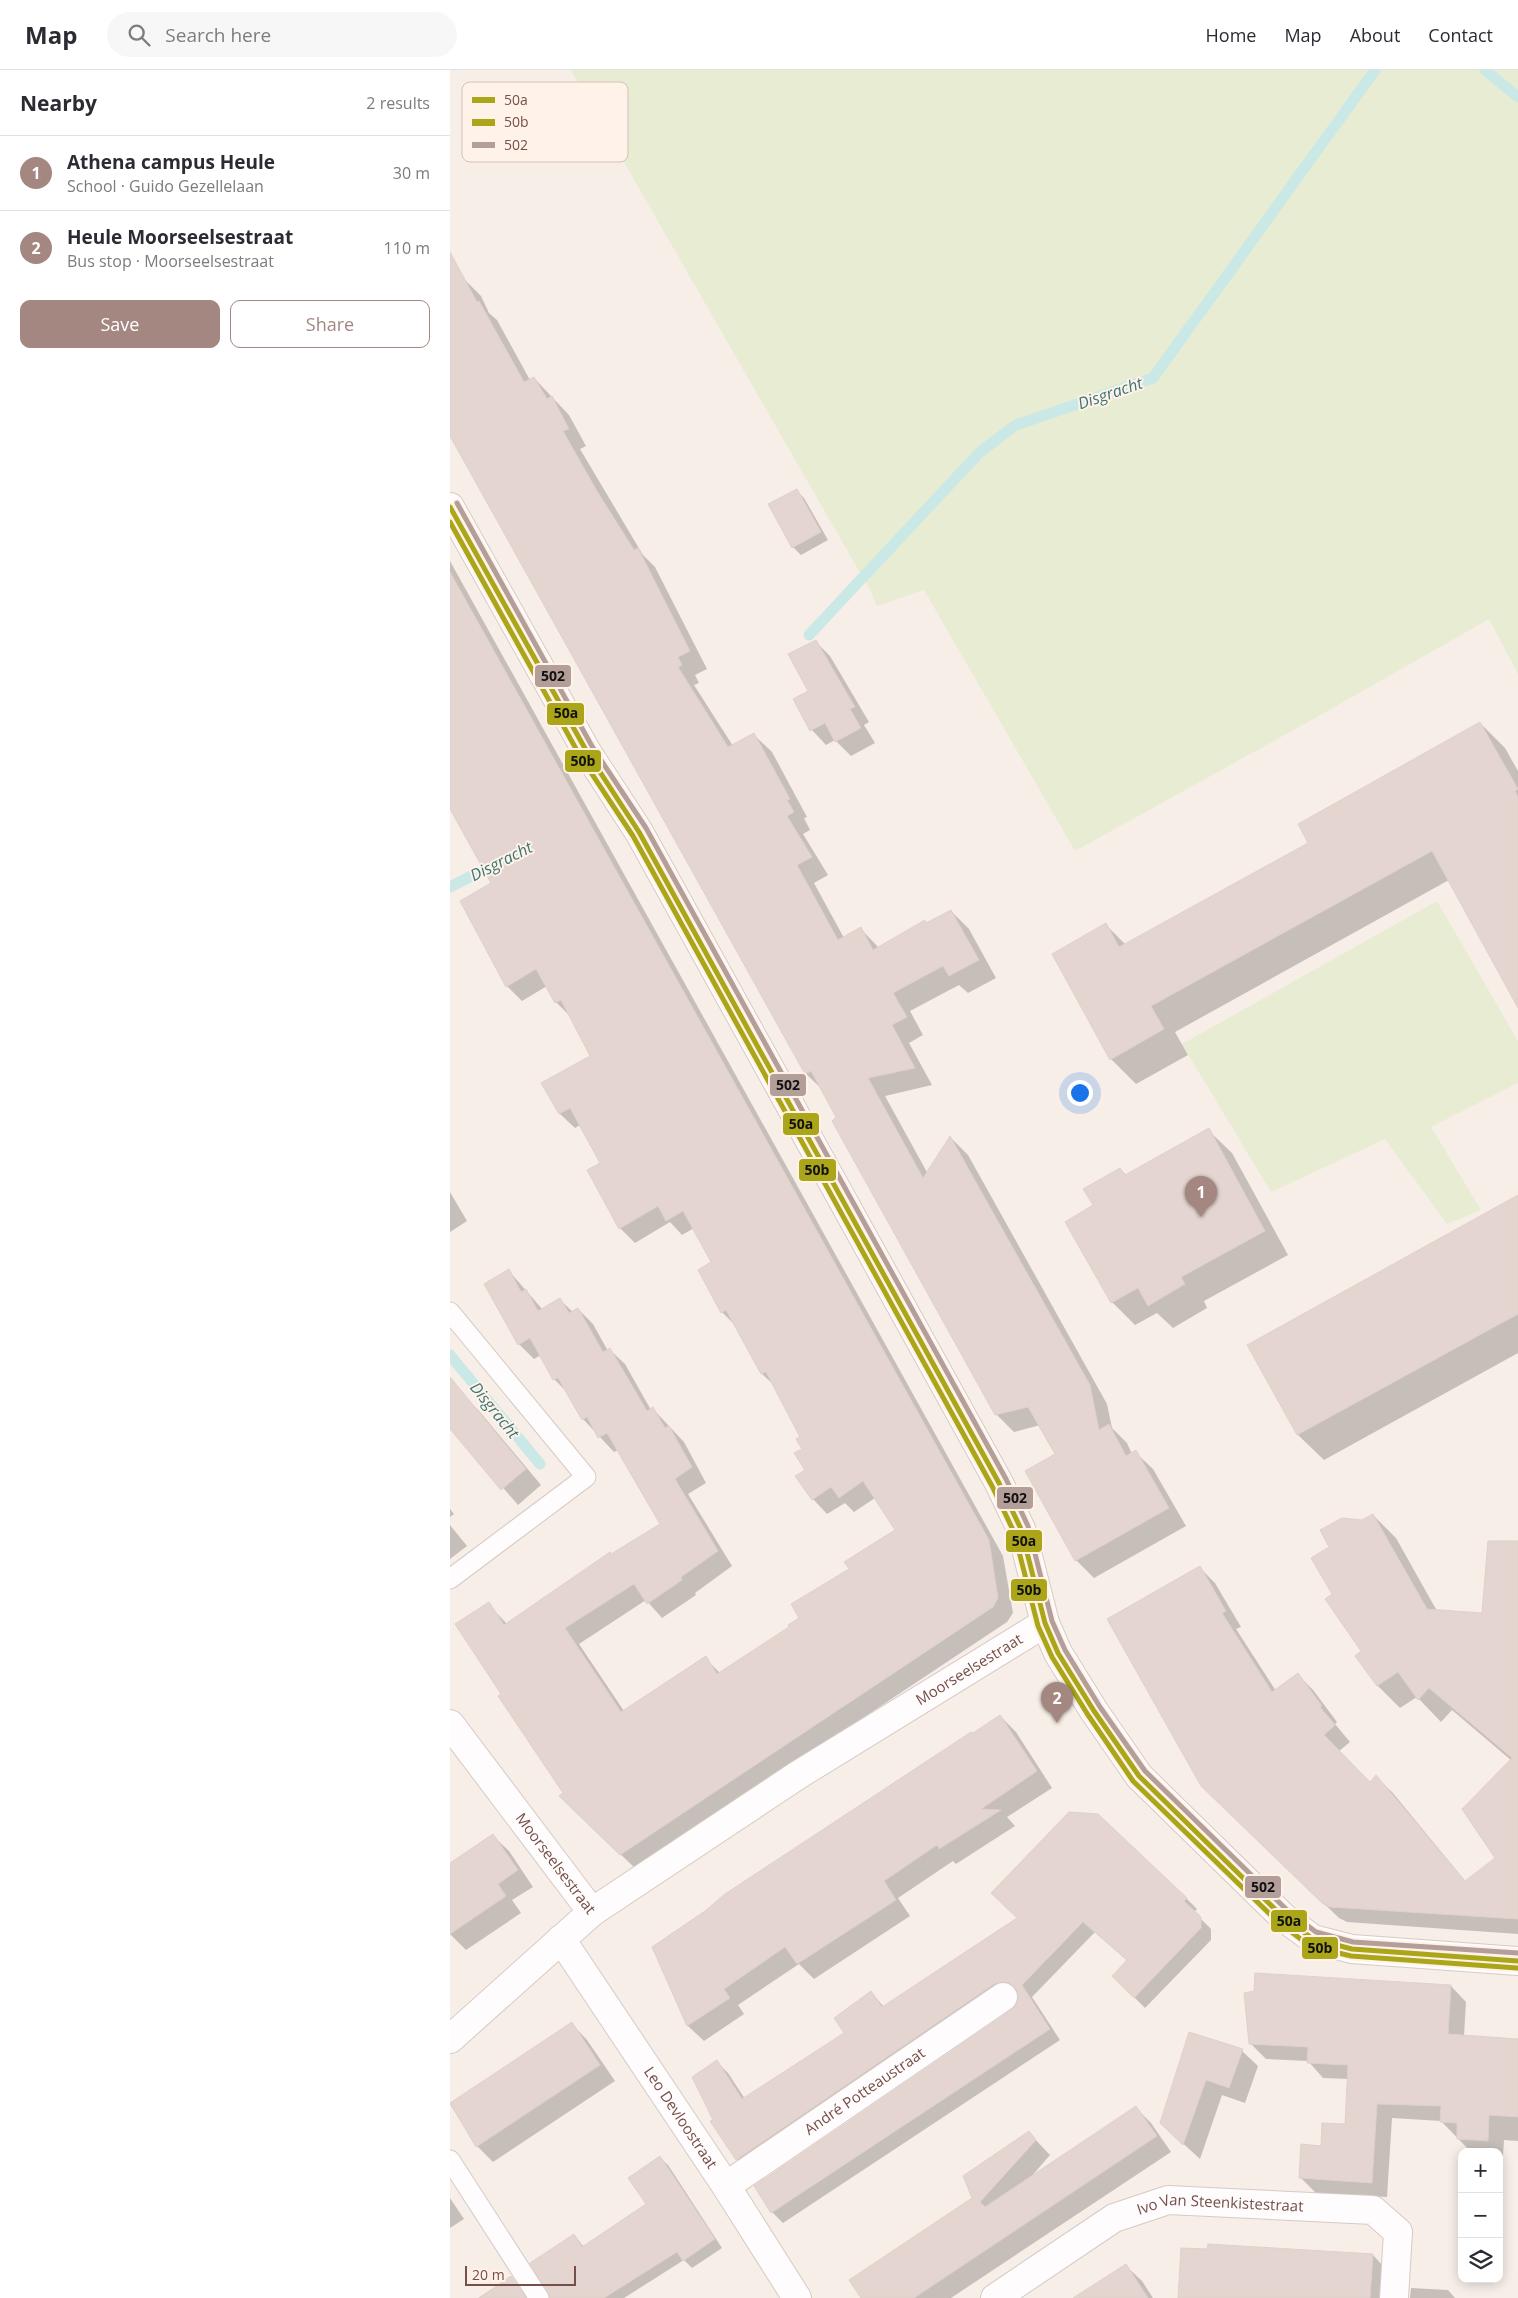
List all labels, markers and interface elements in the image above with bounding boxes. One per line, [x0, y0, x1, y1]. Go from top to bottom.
search box [107, 12, 457, 57]
text: Map [25, 18, 77, 51]
icon: search [125, 21, 153, 49]
text: Search here [165, 22, 271, 48]
text: Home [1206, 23, 1256, 47]
text: Map [1284, 23, 1322, 47]
text: About [1350, 23, 1400, 47]
text: Contact [1428, 23, 1493, 47]
legend [462, 82, 628, 162]
text: Nearby [20, 89, 97, 117]
text: 50a [504, 90, 528, 109]
text: 2 results [366, 92, 430, 114]
text: 50b [504, 112, 529, 131]
text: 502 [504, 135, 528, 154]
text: Athena campus Heule [67, 149, 275, 175]
text: 1 [31, 162, 41, 184]
text: 30 m [393, 162, 430, 184]
text: School · Guido Gezellelaan [67, 175, 264, 197]
text: Heule Moorseelsestraat [67, 224, 293, 250]
text: 2 [31, 237, 41, 259]
text: 110 m [384, 237, 430, 259]
text: Bus stop · Moorseelsestraat [67, 250, 274, 272]
button: Save [20, 300, 220, 348]
button: Share [230, 300, 430, 348]
water label: Disgracht [1075, 371, 1146, 414]
line badge: 502 [534, 664, 572, 688]
text: 502 [541, 666, 565, 685]
line badge: 50a [546, 702, 585, 726]
text: 50a [554, 703, 578, 722]
line badge: 50b [564, 749, 602, 773]
text: 50b [571, 751, 596, 770]
water label: Disgracht [466, 836, 537, 886]
line badge: 502 [769, 1073, 807, 1097]
text: 502 [776, 1075, 800, 1094]
your location [1067, 1080, 1093, 1106]
line badge: 50a [782, 1112, 820, 1136]
text: 50a [789, 1114, 813, 1133]
line badge: 50b [798, 1158, 837, 1182]
text: 50b [805, 1160, 830, 1179]
pin: 1 [1185, 1176, 1217, 1217]
water label: Disgracht [465, 1377, 525, 1444]
line badge: 502 [996, 1486, 1034, 1510]
text: 502 [1003, 1488, 1027, 1507]
line badge: 50a [1005, 1529, 1043, 1553]
text: 50a [1012, 1531, 1036, 1550]
line badge: 50b [1010, 1578, 1048, 1602]
text: 50b [1017, 1580, 1042, 1599]
street label: Moorseelsestraat [912, 1628, 1026, 1709]
pin: 2 [1041, 1682, 1073, 1723]
street label: Moorseelsestraat [512, 1808, 601, 1918]
line badge: 502 [1244, 1875, 1282, 1899]
text: 502 [1251, 1877, 1275, 1896]
line badge: 50a [1270, 1909, 1308, 1933]
text: 50a [1277, 1911, 1301, 1930]
line badge: 50b [1301, 1936, 1339, 1960]
text: 50b [1308, 1938, 1333, 1957]
street label: André Potteaustraat [800, 2042, 928, 2139]
street label: Leo Devloostraat [640, 2062, 723, 2172]
map controls [1458, 2148, 1503, 2283]
button: + [1458, 2148, 1503, 2193]
street label: Ivo Van Steenkistestraat [1134, 2189, 1304, 2219]
button: − [1458, 2193, 1503, 2238]
button: layers [1458, 2238, 1503, 2283]
scale bar [465, 2263, 576, 2286]
text: 20 m [472, 2265, 505, 2284]

